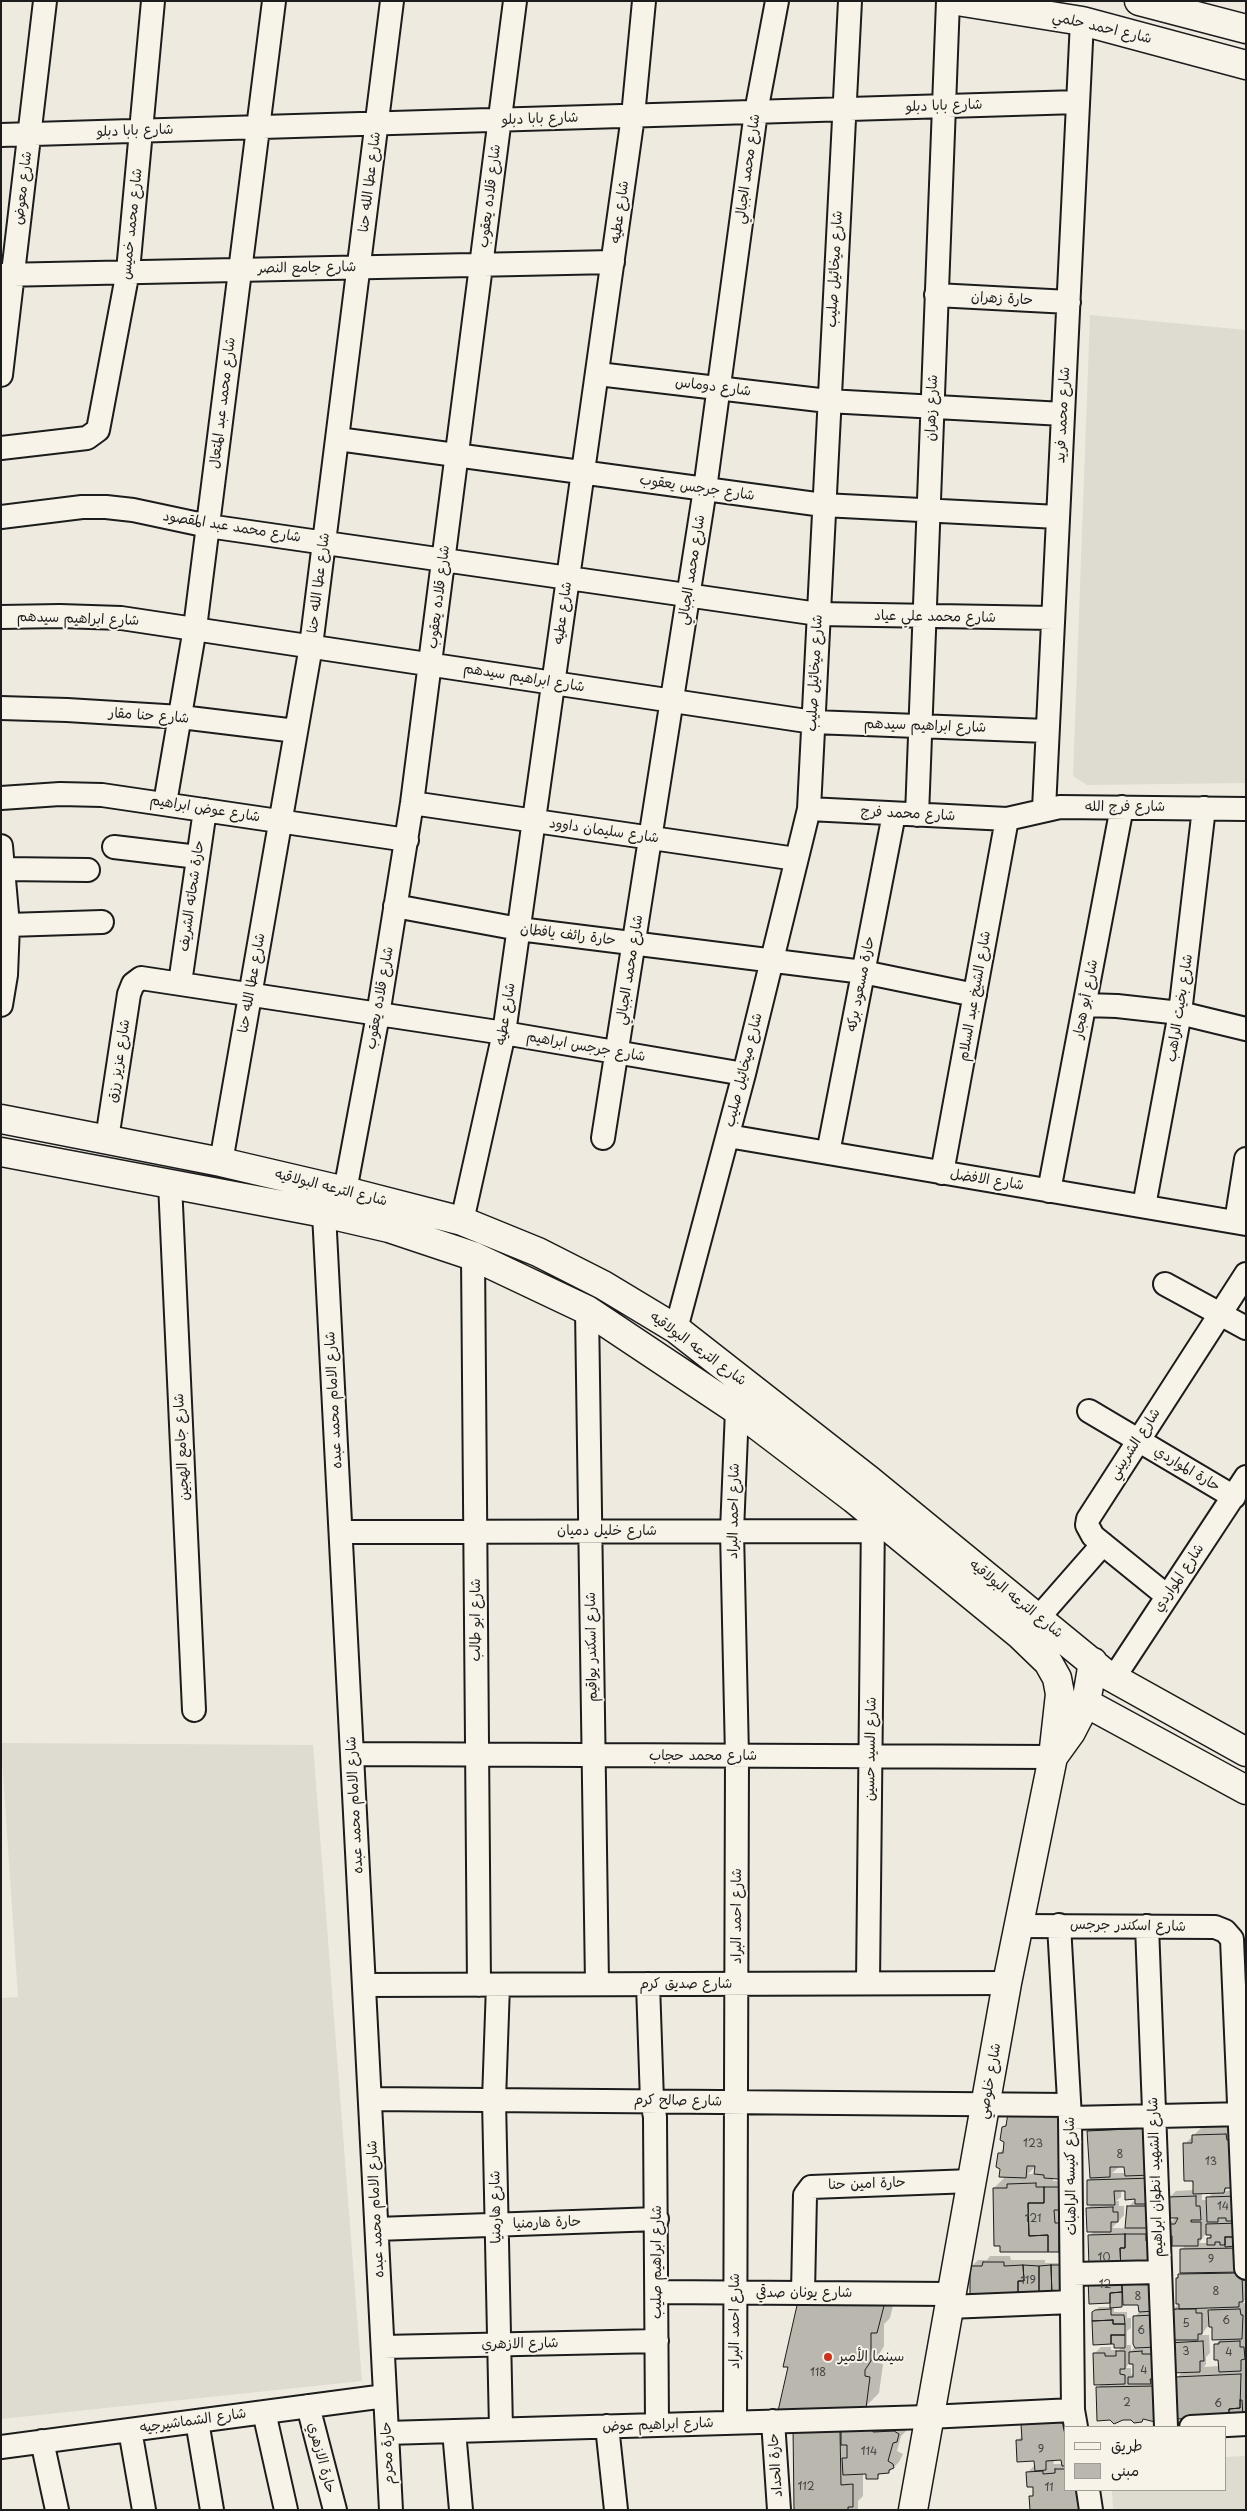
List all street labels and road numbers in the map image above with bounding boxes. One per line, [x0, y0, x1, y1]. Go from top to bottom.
street label: شارع احمد حلمي [1051, 8, 1153, 48]
street label: شارع بابا دبلو [905, 96, 983, 116]
street label: شارع بابا دبلو [501, 109, 579, 129]
street label: شارع محمد الجبالي [732, 113, 764, 225]
street label: شارع بابا دبلو [96, 121, 174, 141]
street label: شارع عطا الله حنا [355, 131, 385, 233]
street label: شارع قلاده يعقوب [475, 143, 505, 249]
street label: شارع معوض [10, 150, 36, 226]
street label: شارع محمد خميس [118, 168, 146, 280]
street label: شارع عطيه [607, 180, 633, 244]
street label: شارع ميخائيل صليب [824, 210, 846, 328]
street label: شارع جامع النصر [258, 259, 356, 277]
street label: حارة زهران [970, 289, 1034, 309]
street label: شارع محمد عبد المتعال [207, 336, 239, 470]
street label: شارع محمد فريد [1052, 366, 1074, 464]
street label: شارع دوماس [674, 374, 752, 400]
street label: شارع زهران [922, 374, 942, 442]
street label: شارع جرجس يعقوب [638, 472, 756, 504]
street label: شارع محمد عبد المقصود [162, 508, 302, 546]
street label: شارع محمد الجبالي [675, 514, 709, 626]
street label: شارع عطا الله حنا [304, 532, 334, 634]
street label: شارع قلاده يعقوب [424, 544, 454, 650]
street label: شارع عطيه [550, 581, 576, 645]
street label: شارع ابراهيم سيدهم [17, 608, 139, 630]
street label: شارع محمد علي عياد [874, 608, 996, 626]
street label: شارع ميخائيل صليب [804, 614, 826, 732]
street label: شارع ابراهيم سيدهم [462, 660, 586, 696]
street label: شارع حنا مقار [108, 705, 190, 727]
street label: شارع ابراهيم سيدهم [864, 715, 986, 737]
street label: شارع عوض ابراهيم [149, 792, 261, 826]
street label: شارع فرج الله [1085, 799, 1165, 815]
street label: شارع محمد فرج [860, 803, 956, 825]
street label: شارع سليمان داوود [548, 815, 660, 847]
street label: حارة شحاته الشريف [176, 839, 208, 953]
street label: شارع محمد الجبالي [613, 914, 647, 1026]
street label: حارة رائف يافطان [519, 921, 617, 949]
street label: شارع الشيخ عبد السلام [955, 930, 995, 1062]
street label: شارع عطا الله حنا [235, 932, 269, 1034]
street label: حارة مسعود بركه [844, 935, 878, 1033]
street label: شارع قلاده يعقوب [363, 945, 397, 1051]
street label: شارع بخيت الراهب [1163, 953, 1197, 1063]
street label: شارع أبو هجار [1070, 958, 1102, 1040]
street label: شارع عطيه [493, 982, 519, 1046]
street label: شارع ميخائيل صليب [722, 1011, 766, 1129]
street label: شارع عزيز رزق [104, 1018, 134, 1104]
street label: شارع جرجس ابراهيم [525, 1028, 647, 1066]
street label: شارع الترعه البولاقيه [273, 1166, 389, 1210]
street label: شارع الافضل [949, 1166, 1025, 1194]
street label: شارع الترعه البولاقيه [646, 1308, 750, 1390]
street label: شارع الامام محمد عبده [322, 1331, 346, 1469]
street label: شارع جامع الهجين [171, 1393, 193, 1501]
street label: شارع الشربيني [1106, 1405, 1164, 1483]
street label: حارة المواردي [1151, 1443, 1223, 1495]
street label: شارع احمد البراد [725, 1463, 743, 1559]
street label: شارع خليل دميان [557, 1523, 657, 1539]
street label: شارع المواردي [1150, 1541, 1208, 1615]
street label: شارع الترعه البولاقيه [966, 1556, 1066, 1642]
street label: شارع ابو طالب [468, 1578, 484, 1662]
street label: شارع اسكندر يواقيم [583, 1592, 601, 1702]
street label: شارع السيد حسين [862, 1697, 880, 1801]
street label: شارع الامام محمد عبده [343, 1736, 367, 1874]
street label: شارع محمد حجاب [649, 1748, 757, 1764]
street label: شارع احمد البراد [729, 1868, 745, 1964]
street label: شارع اسكندر جرجس [1070, 1917, 1186, 1935]
street label: شارع صديق كرم [640, 1976, 732, 1992]
street label: شارع خلوصي [975, 2042, 1005, 2120]
street label: شارع صالح كرم [634, 2092, 722, 2110]
street label: شارع الشهيد انطوان ابراهيم [1145, 2097, 1167, 2257]
street label: شارع كنيسه الراهبات [1062, 2117, 1080, 2235]
street label: شارع الامام محمد عبده [364, 2140, 388, 2278]
street label: شارع هارمنيا [487, 2170, 505, 2244]
street label: حارة امين حنا [828, 2174, 906, 2194]
street label: شارع ابراهيم صليب [649, 2205, 665, 2319]
street label: حارة هارمنيا [513, 2213, 581, 2233]
street label: شارع احمد البراد [727, 2273, 743, 2369]
street label: شارع يونان صدقي [756, 2285, 852, 2301]
street label: شارع الازهري [481, 2335, 559, 2353]
street label: شارع الشماشيرجيه [139, 2405, 247, 2437]
street label: شارع ابراهيم عوض [602, 2415, 714, 2435]
street label: حارة الازهري [303, 2421, 339, 2495]
street label: حارة محرم [378, 2421, 398, 2485]
street label: حارة الحداد [765, 2433, 787, 2497]

